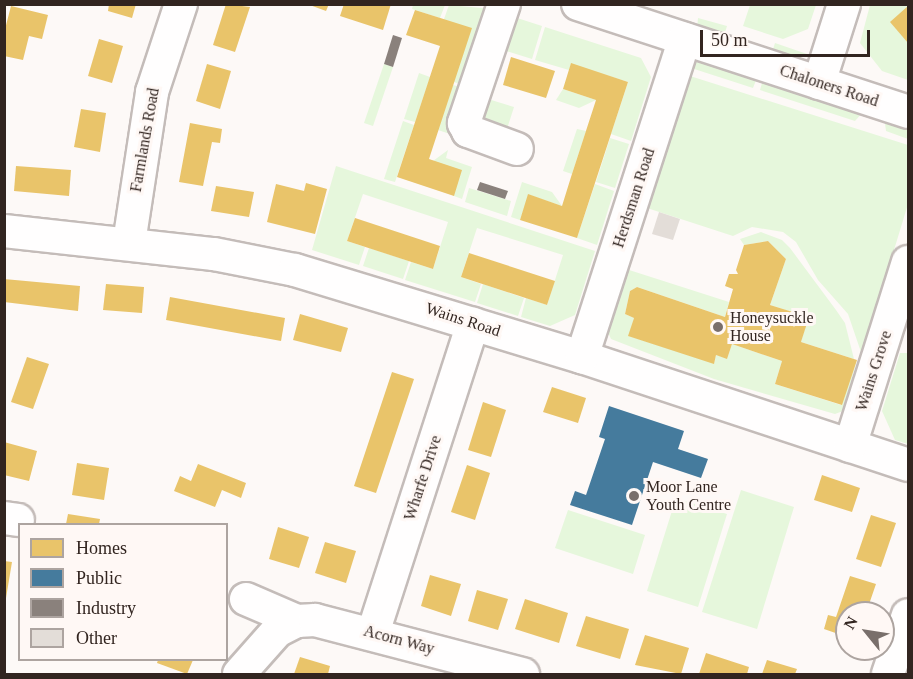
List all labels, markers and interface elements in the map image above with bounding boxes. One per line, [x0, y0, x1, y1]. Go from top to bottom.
scale bar [703, 18, 872, 56]
text: 50 m [711, 30, 748, 50]
street label: Chaloners Road [777, 61, 881, 111]
street label: Farmlands Road [126, 86, 164, 194]
street label: Herdsman Road [609, 146, 659, 250]
street label: Wains Road [423, 299, 503, 341]
place label: Honeysuckle House [730, 308, 814, 346]
marker: Honeysuckle House [711, 320, 725, 334]
street label: Wains Grove [852, 328, 896, 414]
street label: Wharfe Drive [400, 433, 446, 523]
place label: Moor Lane Youth Centre [646, 477, 731, 515]
marker: Moor Lane Youth Centre [627, 489, 641, 503]
legend [18, 523, 228, 661]
text: Homes [76, 538, 127, 558]
text: Public [76, 568, 122, 588]
text: Industry [76, 598, 136, 618]
north arrow [835, 601, 895, 661]
text: N [840, 613, 861, 632]
street label: Acorn Way [361, 621, 437, 659]
text: Other [76, 628, 117, 648]

